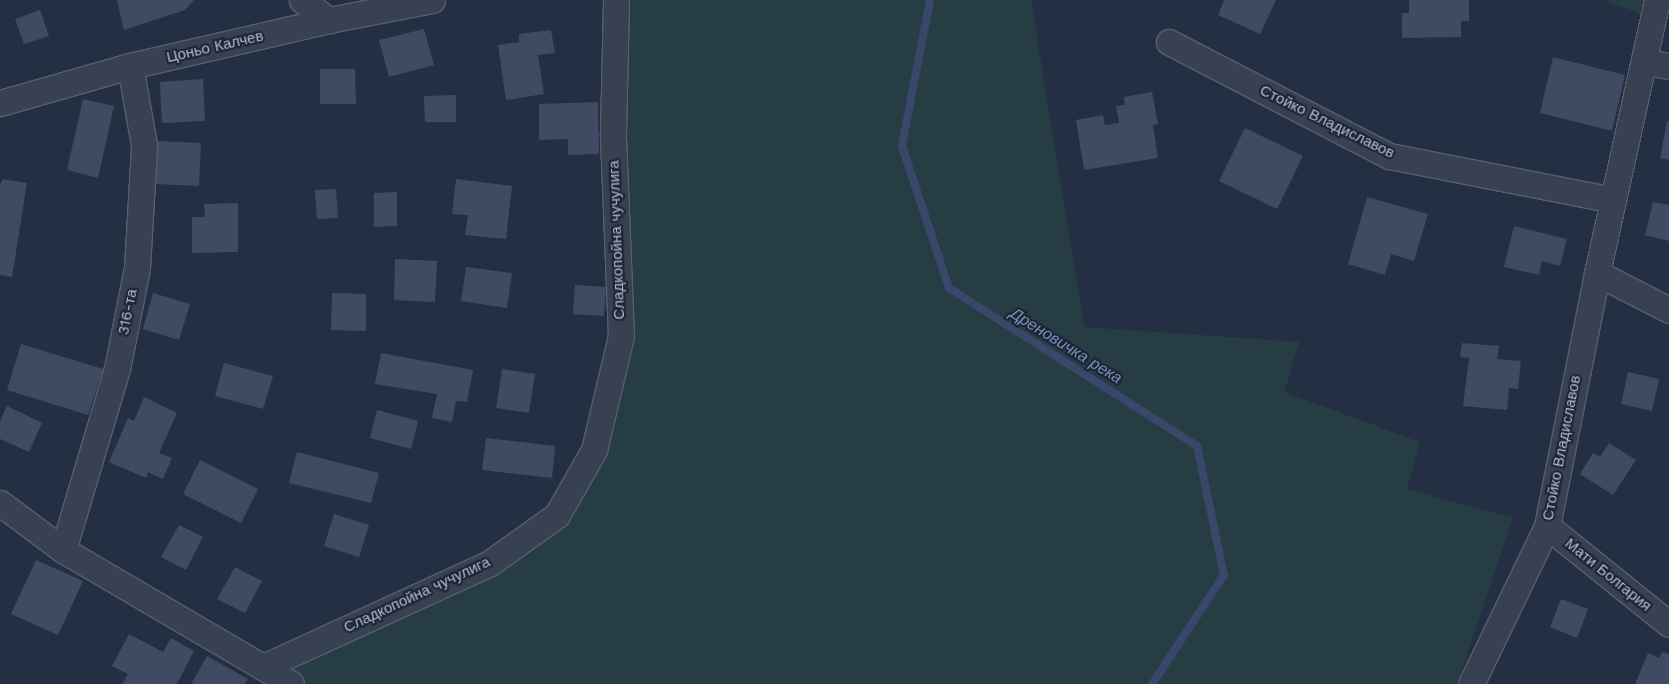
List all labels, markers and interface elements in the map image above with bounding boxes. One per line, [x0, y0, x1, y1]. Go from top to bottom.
street label: Цоньо Калчев [165, 27, 265, 67]
street label: Стойко Владиславов [1257, 82, 1397, 162]
street label: Сладкопойна чучулига [605, 160, 629, 320]
street label: 316-та [115, 288, 141, 336]
water label: Дреновичка река [1006, 304, 1126, 388]
street label: Стойко Владиславов [1539, 374, 1585, 522]
street label: Мати Болгария [1561, 535, 1655, 615]
street label: Сладкопойна чучулига [341, 553, 493, 637]

